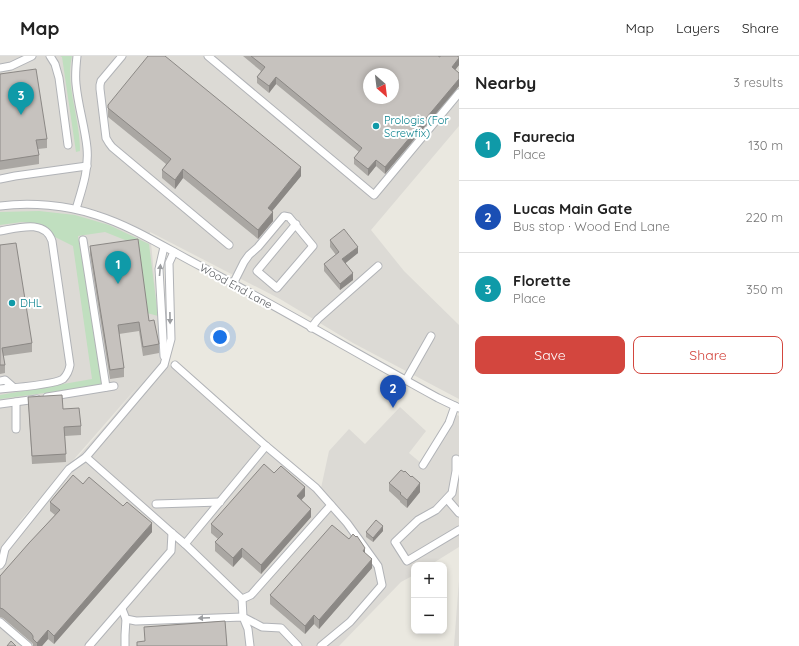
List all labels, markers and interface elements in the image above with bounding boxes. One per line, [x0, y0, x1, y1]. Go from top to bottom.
text: Map [20, 16, 59, 40]
text: Map [625, 19, 654, 37]
text: Layers [676, 19, 720, 37]
text: Share [742, 19, 779, 37]
north arrow [363, 68, 399, 104]
text: Nearby [475, 72, 536, 93]
text: 3 results [733, 74, 783, 90]
pin: 3 [8, 82, 34, 115]
place label: Prologis (For Screwfix) [384, 113, 449, 140]
marker: Prologis (For Screwfix) [371, 121, 381, 131]
text: Faurecia [513, 127, 575, 146]
text: 1 [485, 137, 491, 153]
text: 130 m [748, 137, 783, 153]
text: Place [513, 146, 546, 162]
text: Lucas Main Gate [513, 199, 632, 218]
text: 2 [484, 209, 492, 225]
text: 220 m [745, 209, 783, 225]
text: Bus stop · Wood End Lane [513, 218, 670, 234]
pin: 1 [105, 251, 131, 284]
street label: Wood End Lane [197, 260, 275, 312]
one-way arrow [157, 264, 163, 276]
text: Florette [513, 271, 571, 290]
text: 3 [485, 281, 491, 297]
text: 350 m [746, 281, 783, 297]
text: Place [513, 290, 546, 306]
place label: DHL [20, 296, 42, 310]
marker: DHL [7, 298, 17, 308]
one-way arrow [167, 312, 173, 325]
your location [210, 327, 230, 347]
button: Save [475, 336, 625, 374]
button: Share [633, 336, 783, 374]
pin: 2 [380, 375, 406, 408]
map controls [411, 562, 447, 634]
button: + [411, 562, 447, 598]
button: − [411, 598, 447, 634]
one-way arrow [197, 615, 210, 621]

